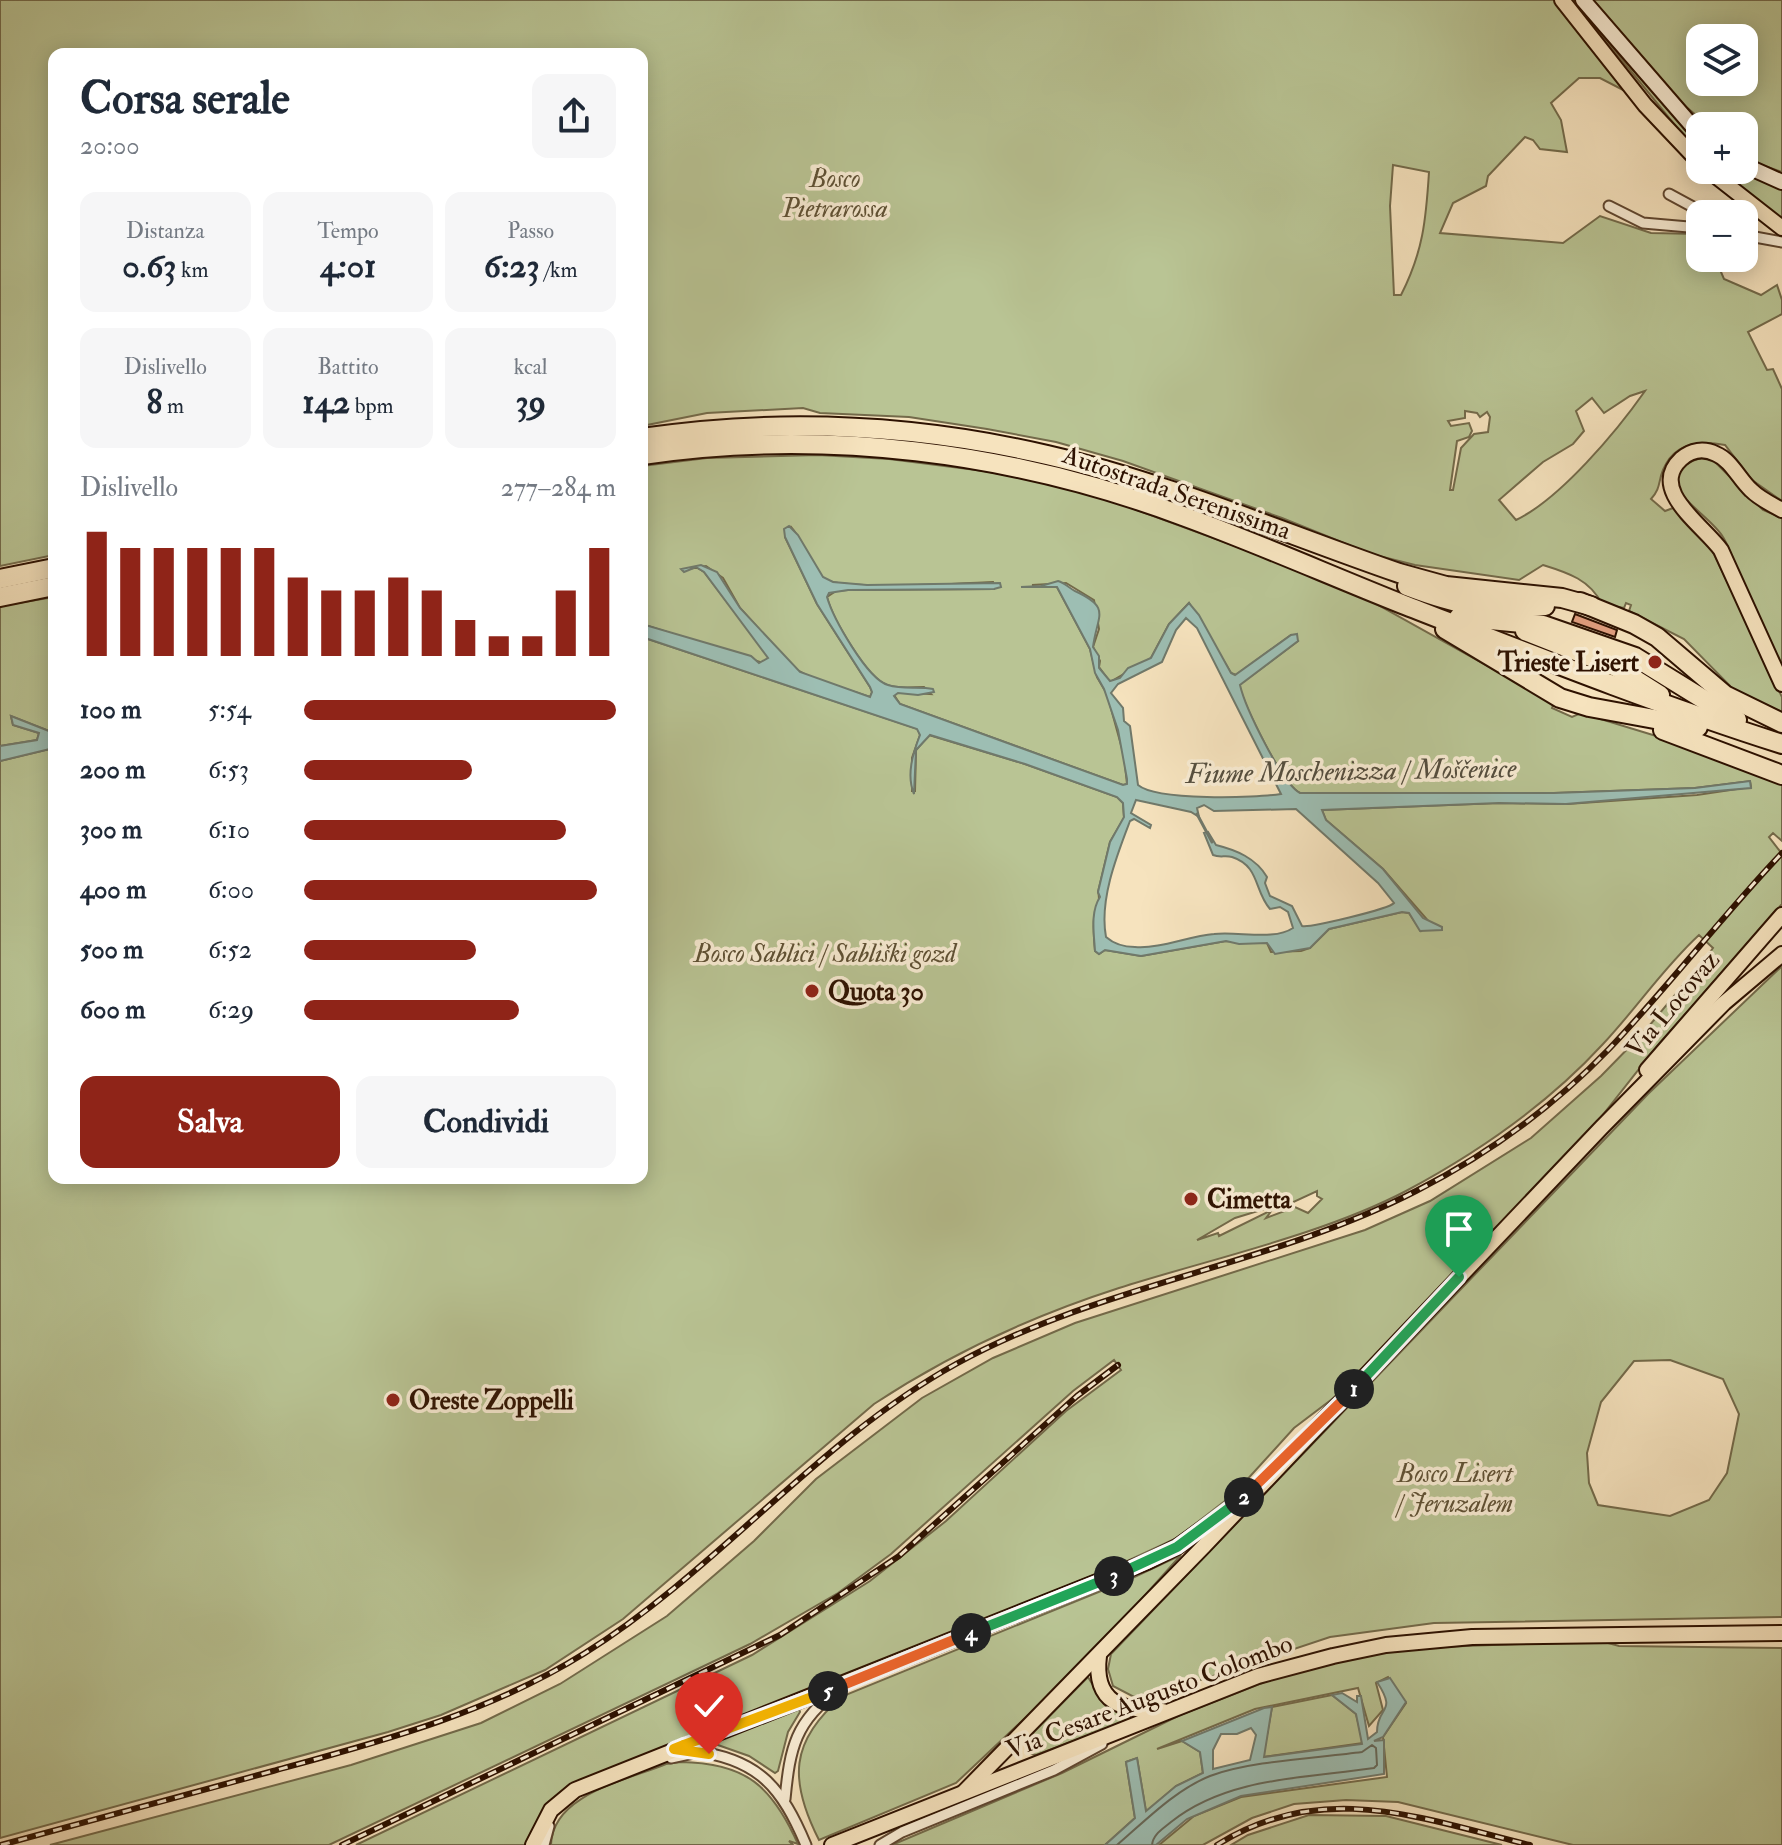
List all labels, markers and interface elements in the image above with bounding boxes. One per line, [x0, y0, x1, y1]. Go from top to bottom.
map controls [1686, 24, 1758, 272]
button: layers [1686, 24, 1758, 96]
text: Corsa serale [80, 72, 290, 127]
button: share [532, 74, 616, 158]
button: + [1686, 112, 1758, 184]
text: 20:00 [80, 130, 140, 162]
park label: Bosco Pietrarossa [781, 163, 888, 225]
button: − [1686, 200, 1758, 272]
text: Distanza [126, 217, 205, 245]
text: Tempo [317, 217, 379, 245]
text: Passo [507, 217, 554, 245]
text: 0.63 [122, 245, 176, 288]
text: 4:01 [320, 245, 376, 288]
text: 6:23 [484, 245, 540, 288]
text: km [176, 256, 209, 284]
text: /km [540, 256, 578, 284]
text: Dislivello [124, 353, 207, 381]
text: Battito [317, 353, 379, 381]
text: kcal [514, 353, 548, 381]
text: 8 [146, 381, 162, 424]
text: 142 [302, 381, 350, 424]
text: 39 [515, 381, 546, 424]
text: m [162, 392, 184, 420]
text: bpm [350, 392, 394, 420]
street label: Autostrada Serenissima [1058, 439, 1295, 547]
text: Dislivello [80, 472, 178, 504]
text: 277–284 m [501, 472, 616, 504]
place label: Trieste Lisert [1497, 647, 1640, 679]
marker: Trieste Lisert [1646, 653, 1664, 671]
text: 100 m [80, 694, 141, 726]
text: 5:54 [208, 694, 251, 726]
water label: Fiume Moschenizza / Moščenice [1183, 751, 1517, 792]
text: 200 m [80, 754, 145, 786]
text: 6:53 [208, 754, 249, 786]
text: 300 m [80, 814, 142, 846]
text: 6:10 [208, 814, 250, 846]
text: 400 m [80, 874, 146, 906]
text: 6:00 [208, 874, 254, 906]
text: 500 m [80, 934, 144, 966]
text: 6:52 [208, 934, 252, 966]
park label: Bosco Sablici / Sabliški gozd [692, 938, 958, 970]
street label: Via Locovaz [1619, 944, 1727, 1065]
place label: Quota 30 [828, 976, 924, 1008]
marker: Quota 30 [803, 982, 821, 1000]
text: 600 m [80, 994, 145, 1026]
text: 6:29 [208, 994, 254, 1026]
button: Salva [80, 1076, 340, 1168]
button: Condividi [356, 1076, 616, 1168]
place label: Cimetta [1207, 1184, 1293, 1216]
marker: Cimetta [1182, 1190, 1200, 1208]
pin [1425, 1195, 1493, 1277]
icon: arrive [1437, 1207, 1481, 1251]
pin: 1 [1334, 1369, 1374, 1409]
text: 1 [1350, 1375, 1358, 1403]
place label: Oreste Zoppelli [409, 1385, 574, 1418]
marker: Oreste Zoppelli [384, 1391, 402, 1409]
park label: Bosco Lisert / Jeruzalem [1394, 1458, 1514, 1520]
pin: 2 [1224, 1477, 1264, 1517]
text: 2 [1238, 1483, 1250, 1511]
pin: 3 [1094, 1556, 1134, 1596]
text: 3 [1110, 1562, 1118, 1590]
pin: 4 [951, 1613, 991, 1653]
text: 4 [965, 1619, 977, 1647]
street label: Via Cesare Augusto Colombo [1002, 1627, 1297, 1766]
pin: 5 [808, 1671, 848, 1711]
pin [675, 1672, 743, 1754]
text: 5 [823, 1677, 833, 1705]
icon: check [687, 1684, 731, 1728]

